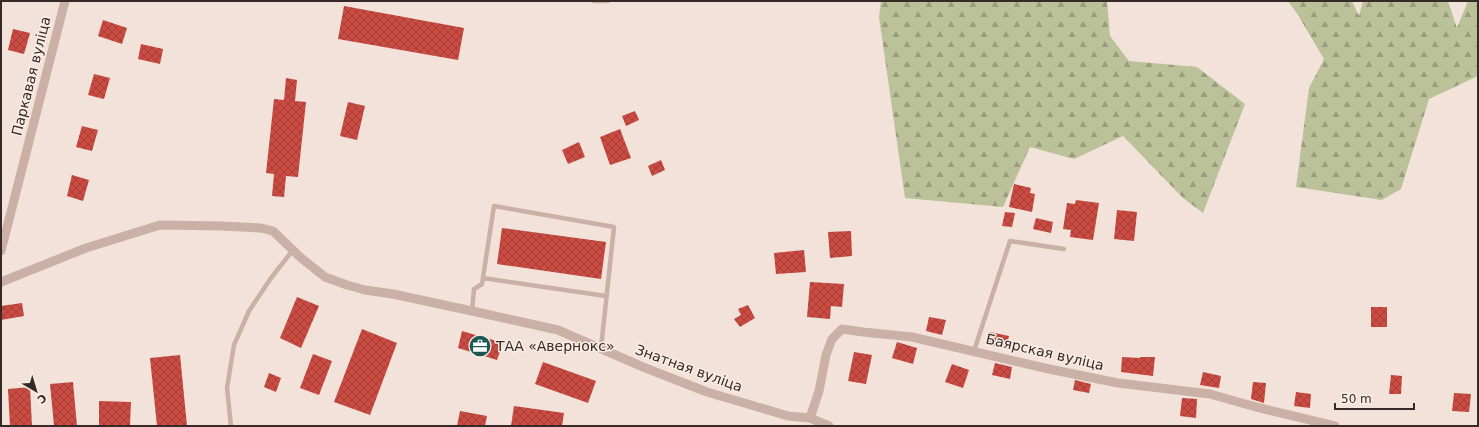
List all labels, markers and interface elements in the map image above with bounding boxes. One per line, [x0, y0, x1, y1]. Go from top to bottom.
street label: Паркавая вуліца [8, 15, 54, 137]
street label: Баярская вуліца [984, 331, 1106, 373]
office icon: ТАА «Авернокс» [467, 333, 493, 359]
place label: ТАА «Авернокс» [495, 338, 615, 354]
street label: Знатная вуліца [633, 341, 745, 395]
north arrow [16, 371, 56, 411]
scale bar [1335, 385, 1414, 411]
text: С [35, 391, 49, 406]
text: 50 m [1341, 392, 1372, 406]

